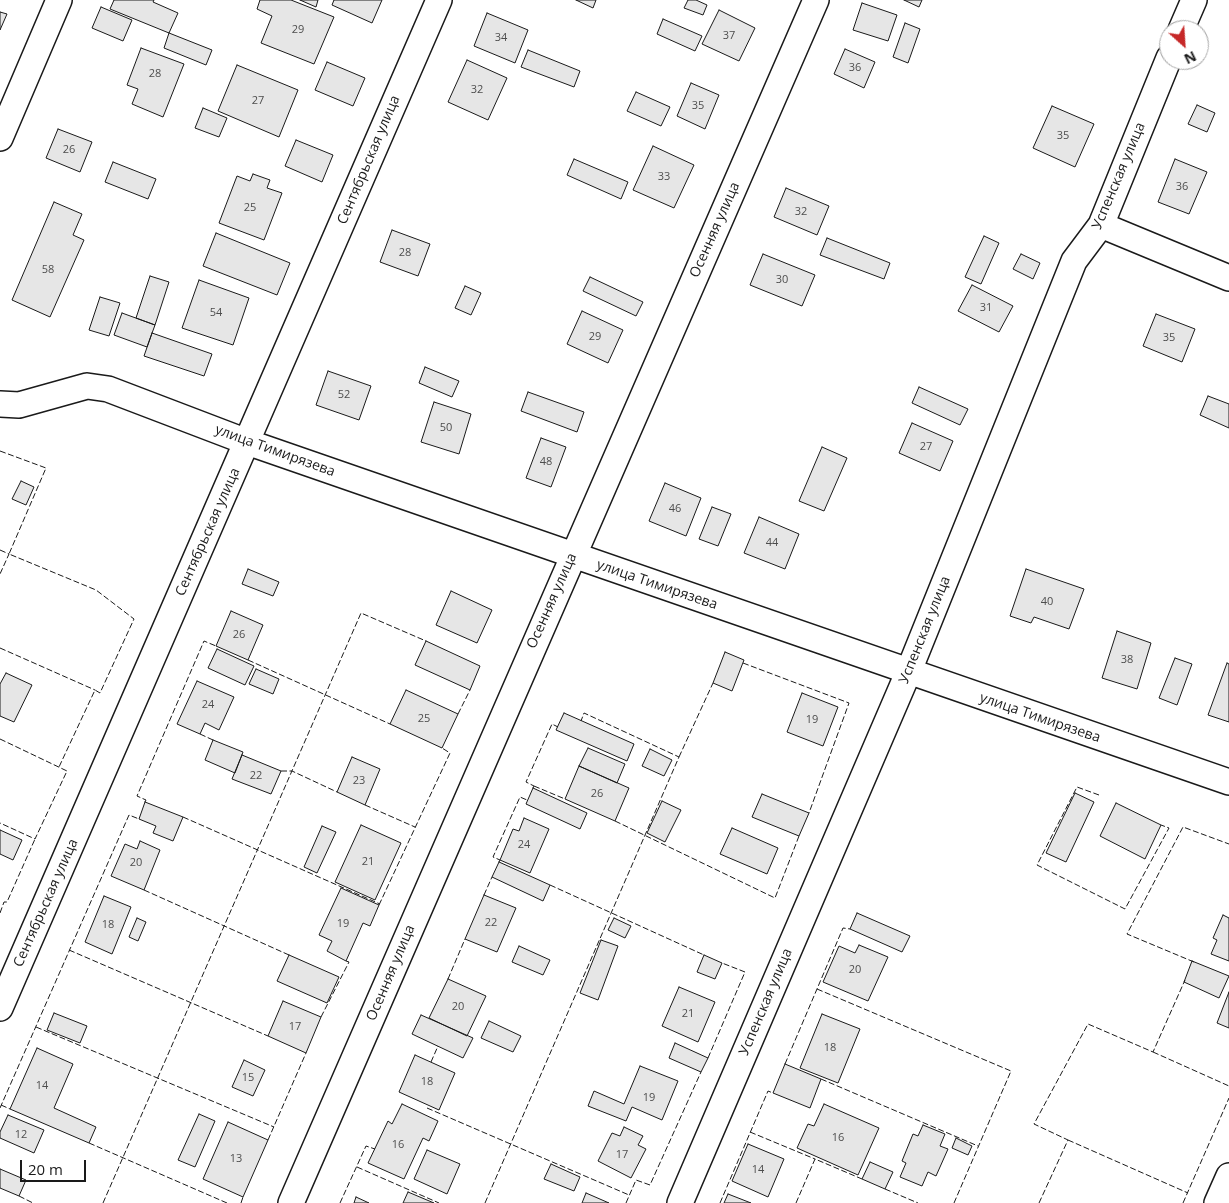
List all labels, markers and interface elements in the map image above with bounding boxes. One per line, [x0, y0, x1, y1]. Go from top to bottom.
north arrow [1159, 20, 1209, 70]
house number: 29 [292, 23, 304, 37]
house number: 37 [723, 29, 735, 43]
house number: 34 [495, 31, 507, 45]
text: N [1181, 47, 1200, 69]
house number: 36 [849, 61, 861, 75]
house number: 28 [149, 67, 161, 81]
house number: 32 [471, 83, 483, 97]
street label: Сентябрьская улица [334, 93, 404, 227]
house number: 27 [252, 94, 264, 108]
house number: 35 [692, 99, 704, 113]
street label: Успенская улица [1089, 120, 1149, 232]
house number: 35 [1057, 129, 1069, 143]
house number: 26 [63, 143, 75, 157]
house number: 33 [658, 170, 670, 184]
street label: Осенняя улица [686, 180, 744, 280]
house number: 36 [1176, 180, 1188, 194]
house number: 25 [244, 201, 256, 215]
house number: 32 [795, 205, 807, 219]
house number: 28 [399, 246, 411, 260]
house number: 58 [42, 263, 54, 277]
house number: 30 [776, 273, 788, 287]
house number: 31 [980, 301, 992, 315]
house number: 54 [210, 306, 222, 320]
house number: 29 [589, 330, 601, 344]
house number: 35 [1163, 331, 1175, 345]
house number: 52 [338, 388, 350, 402]
street label: улица Тимирязева [213, 421, 337, 481]
house number: 50 [440, 421, 452, 435]
house number: 27 [920, 440, 932, 454]
house number: 48 [540, 455, 552, 469]
street label: Сентябрьская улица [172, 465, 244, 599]
house number: 46 [669, 502, 681, 516]
house number: 44 [766, 536, 778, 550]
street label: Осенняя улица [523, 551, 581, 651]
street label: улица Тимирязева [594, 556, 720, 614]
street label: Успенская улица [896, 574, 954, 686]
house number: 40 [1041, 595, 1053, 609]
house number: 26 [233, 628, 245, 642]
house number: 38 [1121, 653, 1133, 667]
street label: улица Тимирязева [977, 689, 1103, 747]
house number: 24 [202, 698, 214, 712]
house number: 25 [418, 712, 430, 726]
house number: 19 [806, 713, 818, 727]
house number: 22 [250, 769, 262, 783]
house number: 23 [353, 774, 365, 788]
house number: 26 [591, 787, 603, 801]
street label: Сентябрьская улица [10, 836, 82, 970]
house number: 24 [518, 838, 530, 852]
house number: 21 [362, 855, 374, 869]
house number: 20 [130, 856, 142, 870]
house number: 22 [485, 916, 497, 930]
house number: 19 [337, 917, 349, 931]
house number: 18 [102, 918, 114, 932]
street label: Осенняя улица [363, 922, 419, 1024]
street label: Успенская улица [736, 946, 796, 1058]
house number: 20 [849, 963, 861, 977]
house number: 20 [452, 1000, 464, 1014]
house number: 21 [682, 1007, 694, 1021]
house number: 17 [289, 1020, 301, 1034]
house number: 18 [824, 1041, 836, 1055]
house number: 15 [242, 1071, 254, 1085]
house number: 18 [421, 1075, 433, 1089]
house number: 14 [36, 1079, 48, 1093]
house number: 19 [643, 1091, 655, 1105]
house number: 12 [15, 1128, 27, 1142]
house number: 16 [832, 1131, 844, 1145]
house number: 16 [392, 1138, 404, 1152]
house number: 17 [616, 1148, 628, 1162]
scale bar [22, 1150, 89, 1182]
house number: 13 [230, 1152, 242, 1166]
text: 20 m [28, 1159, 63, 1179]
house number: 14 [752, 1163, 764, 1177]

